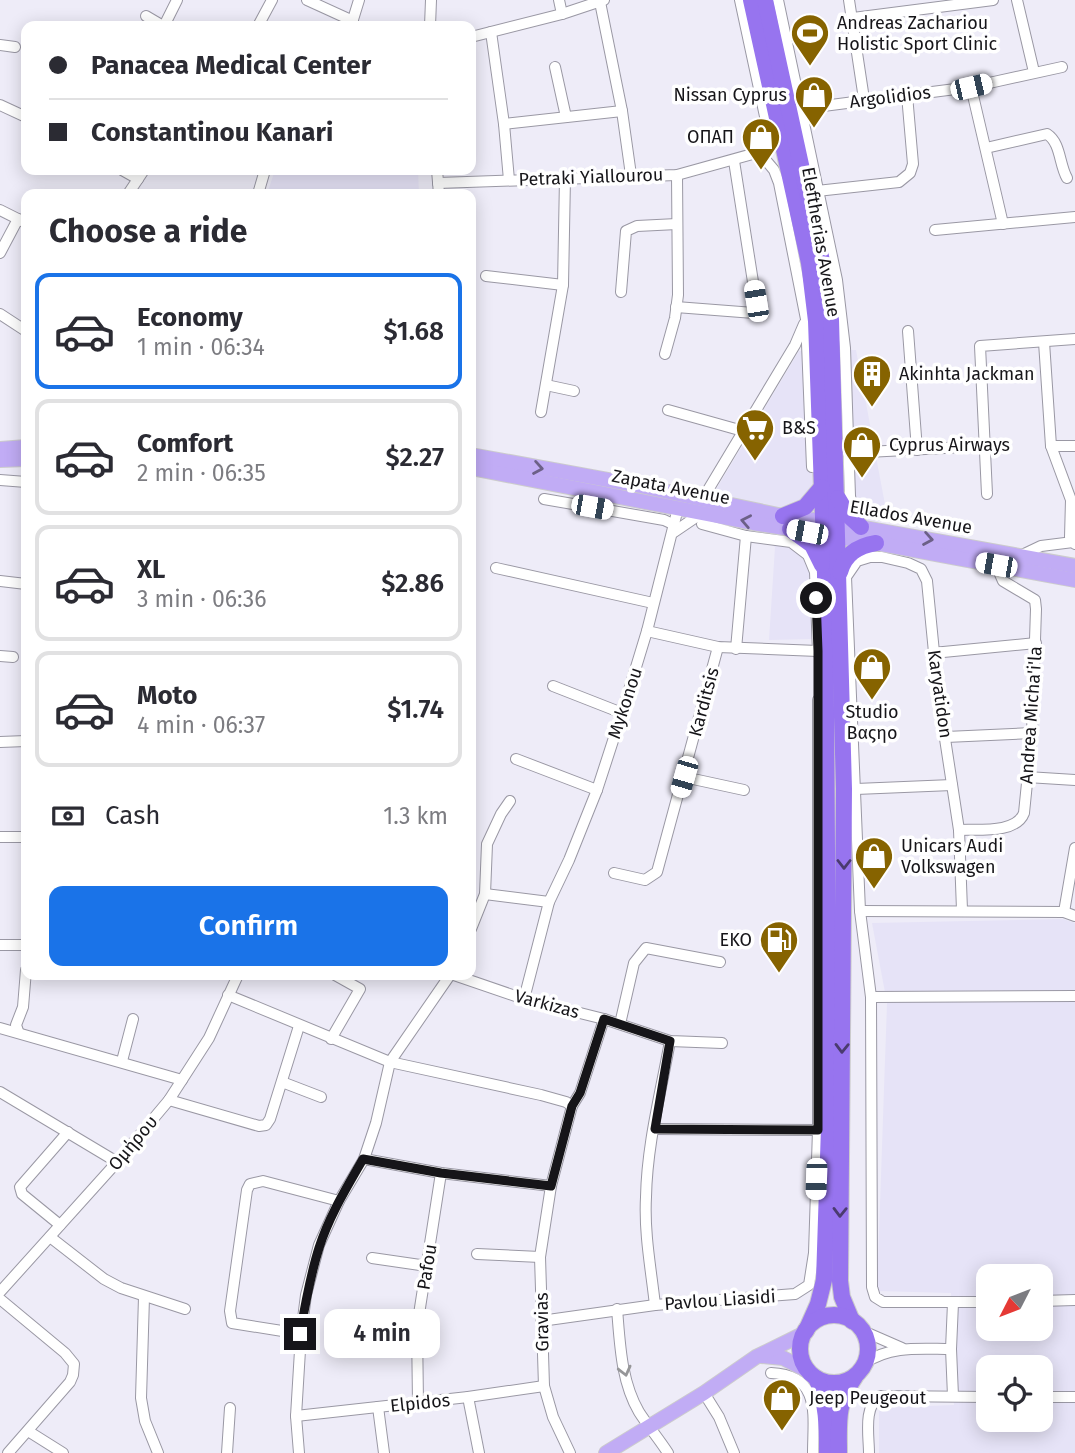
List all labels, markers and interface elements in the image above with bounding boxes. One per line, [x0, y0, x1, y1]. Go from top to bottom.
sports icon: Andreas Zachariou Holistic Sport Clinic [789, 12, 831, 67]
place label: Andreas Zachariou Holistic Sport Clinic [837, 12, 998, 55]
text: Panacea Medical Center [91, 50, 371, 81]
car [949, 72, 994, 102]
shop icon: Nissan Cyprus [793, 74, 835, 129]
street label: Argolidios [848, 81, 932, 113]
place label: Nissan Cyprus [674, 84, 787, 106]
shop icon: ΟΠΑΠ [740, 116, 782, 171]
text: Constantinou Kanari [91, 117, 333, 148]
place label: ΟΠΑΠ [687, 126, 734, 148]
street label: Petraki Yiallourou [518, 163, 664, 191]
street label: Eleftherias Avenue [797, 165, 845, 319]
text: Choose a ride [49, 212, 247, 250]
car [743, 279, 770, 323]
icon: car [53, 300, 116, 363]
text: Economy [137, 302, 243, 333]
text: $1.68 [383, 316, 444, 347]
text: 1 min · 06:34 [137, 333, 265, 361]
building icon: Αkinhta Jackman [851, 353, 893, 408]
place label: Αkinhta Jackman [899, 363, 1035, 385]
supermarket icon: B&S [734, 407, 776, 462]
place label: B&S [782, 417, 816, 439]
shop icon: Cyprus Airways [841, 424, 883, 479]
icon: car [53, 426, 116, 489]
text: Comfort [137, 428, 233, 459]
place label: Cyprus Airways [889, 434, 1010, 456]
text: $2.27 [385, 442, 444, 473]
text: 2 min · 06:35 [137, 459, 266, 487]
one-way arrow [532, 459, 544, 474]
street label: Zapata Avenue [610, 465, 732, 509]
car [570, 493, 615, 521]
street label: Ellados Avenue [848, 495, 974, 539]
one-way arrow [740, 515, 752, 530]
car [785, 518, 830, 546]
one-way arrow [922, 531, 934, 546]
car [974, 551, 1019, 579]
icon: car [53, 552, 116, 615]
text: XL [137, 554, 165, 585]
text: $2.86 [381, 568, 444, 599]
route start [800, 582, 832, 614]
text: 3 min · 06:36 [137, 585, 267, 613]
street label: Andrea Micha'i'la [1015, 645, 1047, 785]
shop icon: Studio Βαςηο [851, 646, 893, 701]
street label: Karyatidon [923, 648, 957, 740]
street label: Mykonou [603, 664, 647, 742]
street label: Karditsis [684, 665, 724, 739]
icon: car [53, 678, 116, 741]
text: Moto [137, 680, 197, 711]
text: $1.74 [387, 694, 444, 725]
place label: Studio Βαςηο [845, 701, 899, 744]
text: 4 min · 06:37 [137, 711, 265, 739]
car [669, 754, 700, 800]
icon: cash [49, 797, 87, 835]
text: Cash [105, 800, 161, 831]
text: 1.3 km [383, 802, 448, 830]
shop icon: Unicars Audi Volkswagen [853, 835, 895, 890]
place label: Unicars Audi Volkswagen [901, 835, 1003, 878]
one-way arrow [836, 859, 852, 869]
button: Confirm [49, 886, 448, 966]
fuel station icon: EKO [758, 919, 800, 974]
place label: EKO [720, 929, 752, 951]
street label: Varkizas [512, 985, 582, 1023]
one-way arrow [835, 1043, 850, 1054]
street label: Ομήρου [104, 1111, 162, 1175]
car [805, 1158, 828, 1200]
one-way arrow [833, 1207, 848, 1218]
street label: Pafou [413, 1243, 441, 1291]
north arrow [976, 1264, 1054, 1340]
map controls [976, 1264, 1053, 1432]
street label: Pavlou Liasidi [663, 1285, 777, 1315]
street label: Gravias [530, 1292, 554, 1352]
callout: 4 min [324, 1310, 440, 1358]
route end [284, 1318, 316, 1350]
text: 4 min [353, 1319, 411, 1347]
button: locate [976, 1355, 1053, 1432]
one-way arrow [616, 1365, 631, 1377]
shop icon: Jeep Peugeout [761, 1377, 803, 1432]
place label: Jeep Peugeout [809, 1387, 927, 1409]
street label: Elpidos [389, 1389, 451, 1417]

